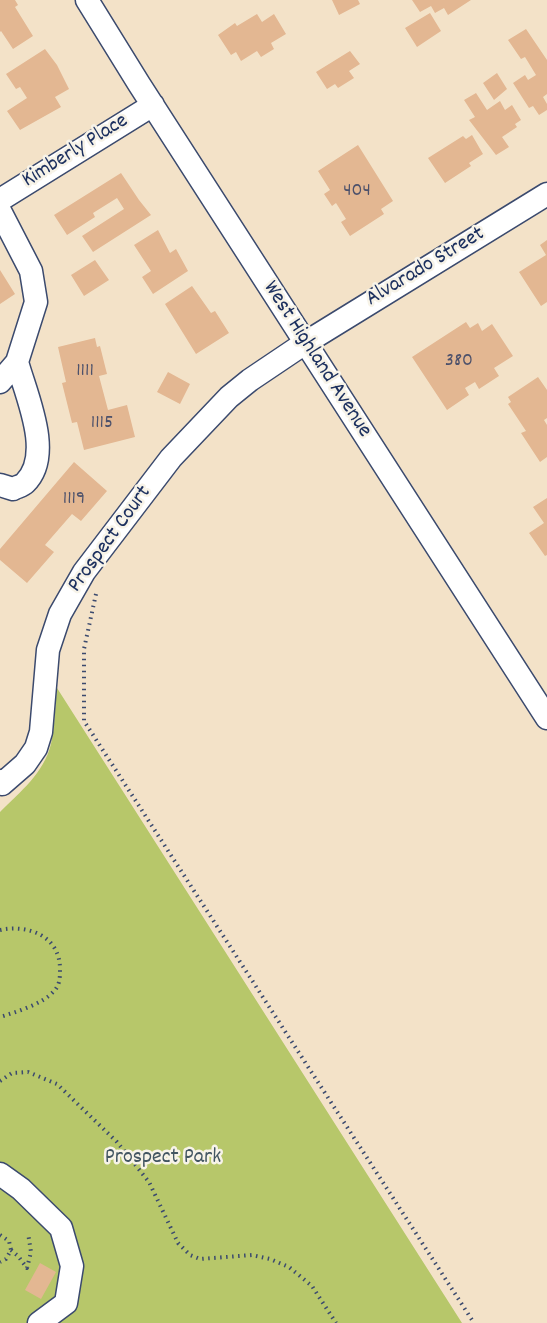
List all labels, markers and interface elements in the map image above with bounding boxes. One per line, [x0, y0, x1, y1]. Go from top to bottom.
street label: Kimberly Place [18, 109, 134, 195]
house number: 404 [343, 180, 371, 204]
street label: Alvarado Street [362, 222, 490, 314]
street label: West Highland Avenue [256, 277, 376, 443]
house number: 380 [445, 350, 473, 374]
house number: 1111 [76, 360, 94, 384]
house number: 1115 [91, 412, 113, 436]
street label: Prospect Court [63, 481, 159, 599]
house number: 1119 [63, 488, 85, 512]
park label: Prospect Park [105, 1146, 221, 1172]

